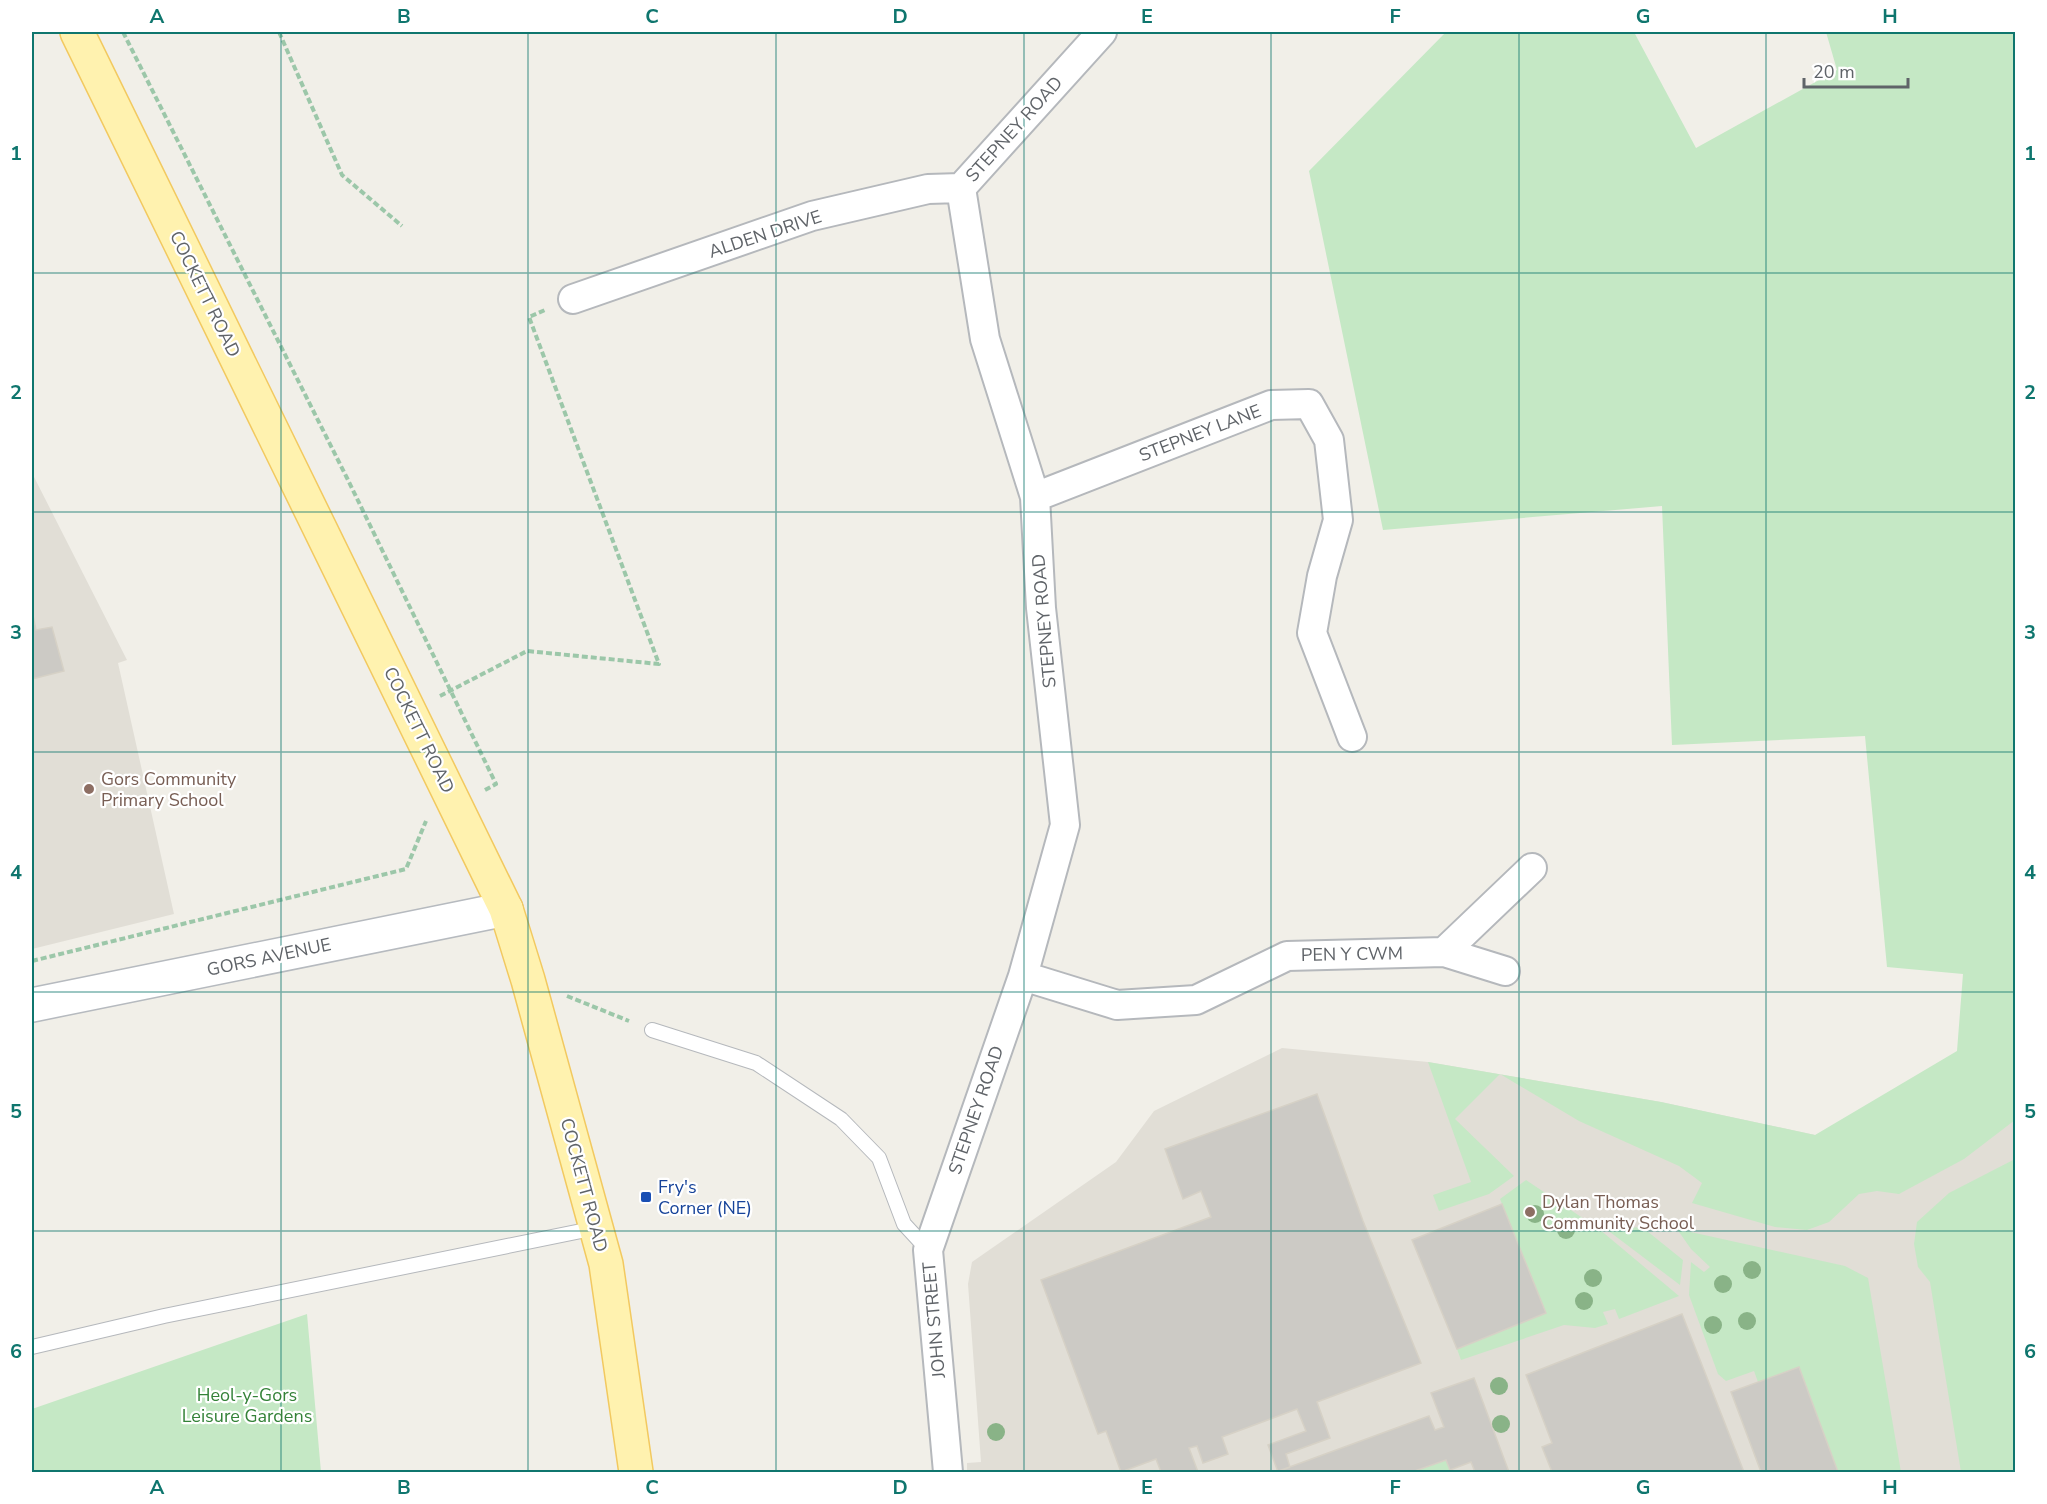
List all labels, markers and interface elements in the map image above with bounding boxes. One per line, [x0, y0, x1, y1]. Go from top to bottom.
text: A [150, 3, 165, 30]
text: B [397, 3, 411, 30]
text: C [645, 3, 659, 30]
text: D [892, 3, 908, 30]
text: E [1141, 3, 1153, 30]
text: F [1389, 3, 1401, 30]
text: G [1636, 3, 1650, 30]
text: H [1882, 3, 1898, 30]
scale bar [1804, 51, 1908, 89]
text: 20 m [1813, 60, 1855, 84]
street label: STEPNEY ROAD [960, 71, 1068, 187]
text: 1 [10, 140, 22, 167]
text: 1 [2024, 140, 2036, 167]
street label: ALDEN DRIVE [705, 204, 825, 264]
street label: COCKETT ROAD [164, 227, 246, 361]
text: 2 [10, 379, 22, 406]
text: 2 [2024, 379, 2036, 406]
street label: STEPNEY LANE [1136, 399, 1264, 467]
street label: STEPNEY ROAD [1026, 553, 1062, 689]
text: 3 [10, 619, 22, 646]
text: 3 [2024, 619, 2036, 646]
street label: COCKETT ROAD [378, 663, 460, 797]
place label: Gors Community Primary School [101, 767, 237, 812]
marker: Gors Community Primary School [82, 782, 96, 796]
text: 4 [10, 859, 22, 886]
text: 4 [2024, 859, 2036, 886]
street label: GORS AVENUE [205, 932, 333, 982]
street label: PEN Y CWM [1301, 941, 1403, 967]
street label: STEPNEY ROAD [943, 1042, 1009, 1178]
text: 5 [10, 1098, 22, 1125]
text: 5 [2024, 1098, 2036, 1125]
street label: COCKETT ROAD [555, 1115, 613, 1255]
place label: Fry's Corner (NE) [658, 1175, 752, 1220]
marker: Fry's Corner (NE) [639, 1190, 653, 1204]
place label: Dylan Thomas Community School [1542, 1190, 1695, 1235]
marker: Dylan Thomas Community School [1523, 1205, 1537, 1219]
street label: JOHN STREET [917, 1261, 951, 1380]
text: 6 [10, 1338, 22, 1365]
text: 6 [2024, 1338, 2036, 1365]
park label: Heol-y-Gors Leisure Gardens [182, 1383, 312, 1428]
text: A [150, 1474, 165, 1501]
text: B [397, 1474, 411, 1501]
text: C [645, 1474, 659, 1501]
text: D [892, 1474, 908, 1501]
text: E [1141, 1474, 1153, 1501]
text: F [1389, 1474, 1401, 1501]
text: G [1636, 1474, 1650, 1501]
text: H [1882, 1474, 1898, 1501]

